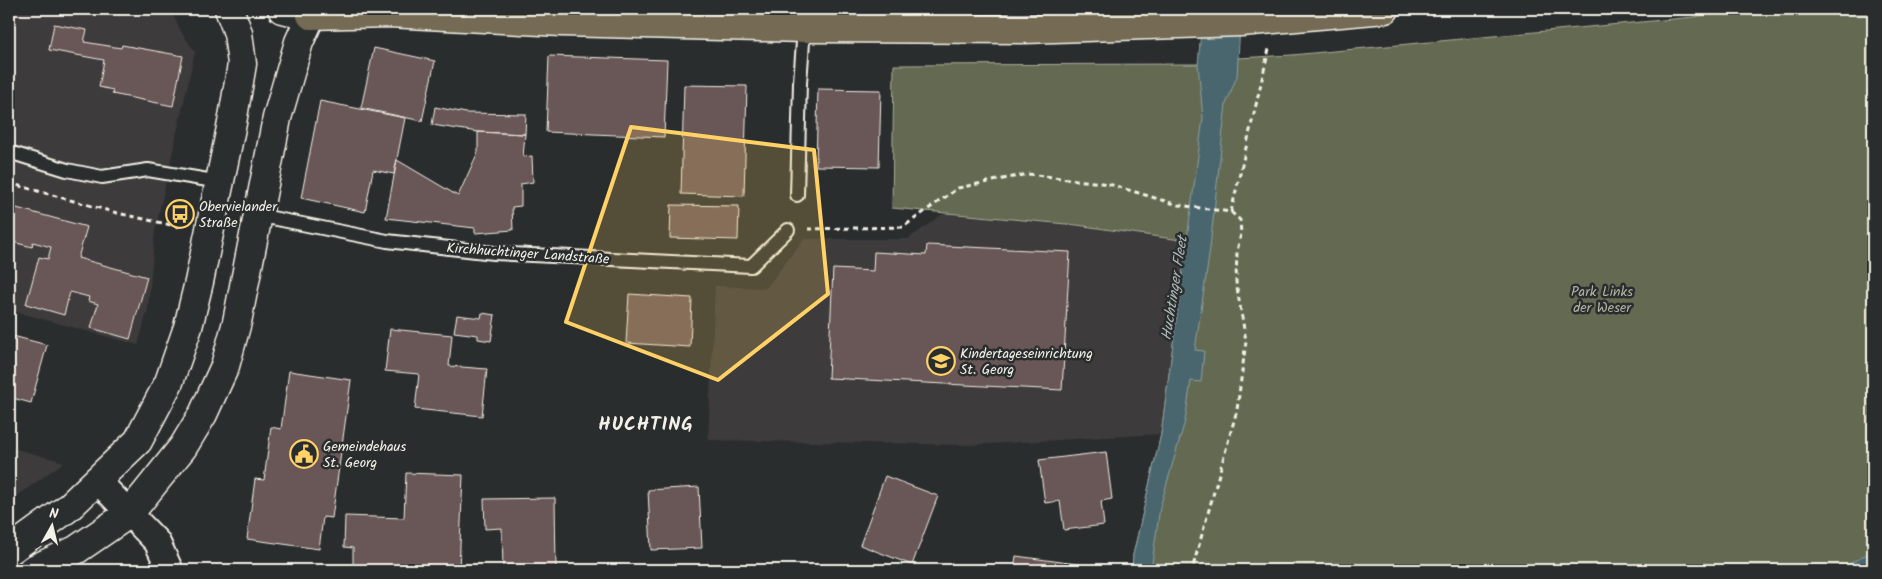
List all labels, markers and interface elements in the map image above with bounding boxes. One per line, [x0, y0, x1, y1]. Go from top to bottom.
place label: Obervielander Straße [199, 196, 278, 234]
bus stop icon: Obervielander Straße [165, 199, 195, 229]
water label: Huchtinger Fleet [1155, 232, 1195, 342]
street label: Kirchhuchtinger Landstraße [446, 237, 611, 271]
park label: Park Links der Weser [1571, 281, 1633, 319]
place label: Kindertageseinrichtung St. Georg [960, 343, 1093, 381]
school or university icon: Kindertageseinrichtung St. Georg [926, 346, 956, 376]
district label: HUCHTING [598, 410, 694, 440]
place label: Gemeindehaus St. Georg [323, 436, 406, 474]
public building icon: Gemeindehaus St. Georg [289, 439, 319, 469]
north arrow [28, 502, 78, 552]
text: N [48, 503, 60, 526]

